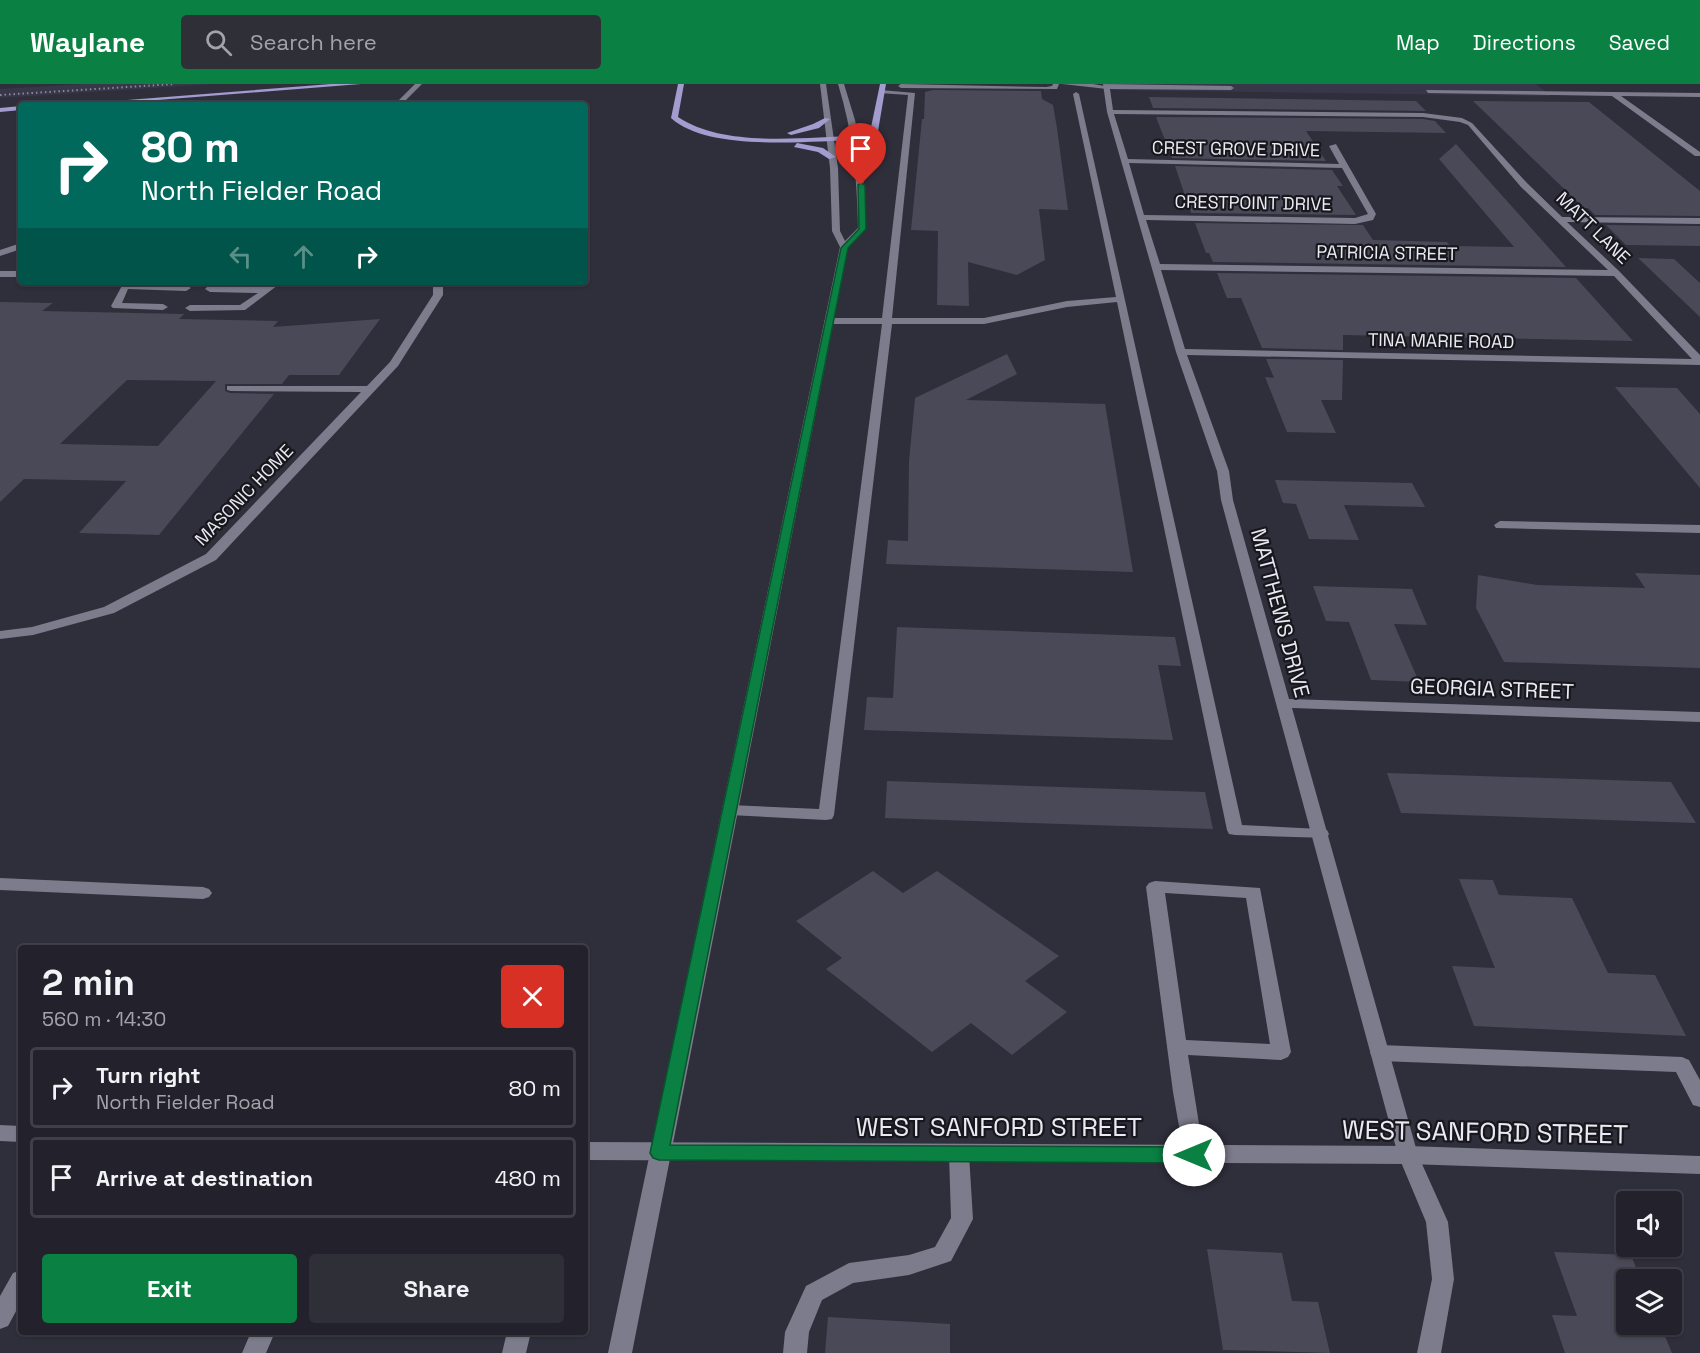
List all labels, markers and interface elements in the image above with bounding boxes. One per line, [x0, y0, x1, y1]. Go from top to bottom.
search box [181, 15, 601, 69]
text: Waylane [30, 24, 145, 60]
icon: search [202, 26, 235, 59]
text: Search here [250, 28, 377, 56]
text: Map [1396, 29, 1440, 56]
text: Directions [1473, 29, 1576, 56]
text: Saved [1609, 29, 1670, 56]
text: 80 m [141, 121, 240, 174]
pin [835, 123, 886, 185]
icon: right [42, 126, 120, 204]
icon: arrive [844, 132, 877, 165]
street label: CREST GROVE DRIVE [1152, 136, 1320, 161]
text: North Fielder Road [141, 173, 382, 208]
street label: MATT LANE [1551, 187, 1635, 269]
street label: CRESTPOINT DRIVE [1174, 190, 1332, 215]
icon: left [224, 240, 257, 273]
icon: ahead [287, 240, 320, 273]
icon: right [350, 240, 383, 273]
street label: PATRICIA STREET [1316, 240, 1458, 265]
street label: TINA MARIE ROAD [1368, 328, 1514, 353]
street label: MASONIC HOME [190, 439, 298, 550]
street label: MATTHEWS DRIVE [1245, 525, 1316, 700]
street label: GEORGIA STREET [1410, 672, 1575, 705]
text: 2 min [42, 960, 135, 1006]
button: close [501, 965, 564, 1028]
text: 560 m · 14:30 [42, 1006, 166, 1032]
text: Turn right [96, 1061, 201, 1089]
icon: right [45, 1071, 78, 1104]
text: 80 m [509, 1074, 561, 1102]
text: North Fielder Road [96, 1089, 275, 1115]
street label: WEST SANFORD STREET [856, 1110, 1142, 1144]
street label: WEST SANFORD STREET [1342, 1113, 1628, 1151]
position arrow [1162, 1123, 1226, 1187]
icon: arrive [45, 1161, 78, 1194]
text: Arrive at destination [96, 1164, 313, 1192]
text: 480 m [495, 1164, 561, 1192]
map controls [1616, 1191, 1682, 1335]
button: sound [1616, 1191, 1682, 1257]
button: Exit [42, 1254, 297, 1323]
button: Share [309, 1254, 564, 1323]
button: layers [1616, 1269, 1682, 1335]

